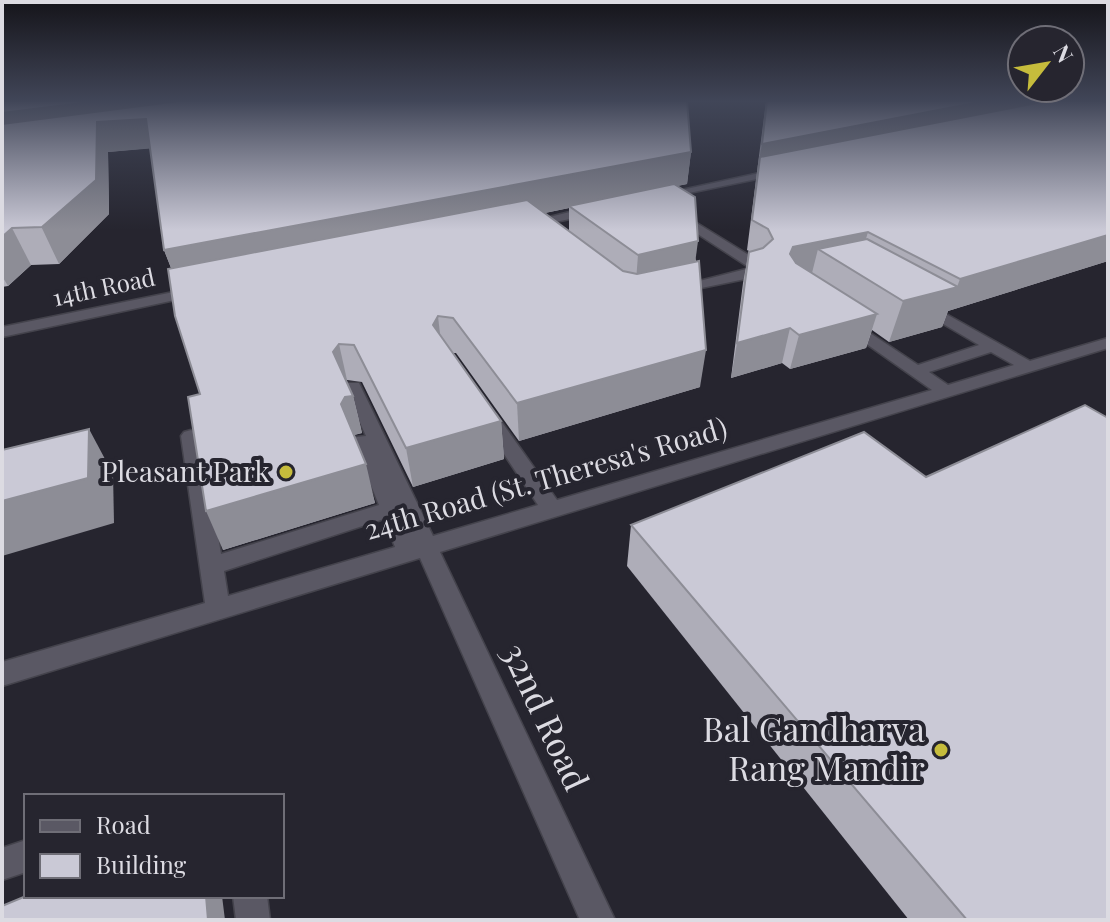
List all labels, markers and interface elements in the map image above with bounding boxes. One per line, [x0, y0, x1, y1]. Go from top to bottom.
north arrow [1006, 24, 1086, 104]
text: N [1047, 39, 1081, 68]
street label: 14th Road [49, 260, 158, 312]
street label: 24th Road (St. Theresa's Road) [360, 408, 731, 547]
place label: Pleasant Park [101, 452, 271, 489]
marker: Pleasant Park [277, 463, 295, 481]
street label: 32nd Road [493, 635, 601, 797]
place label: Bal Gandharva Rang Mandir [703, 705, 925, 790]
marker: Bal Gandharva Rang Mandir [932, 741, 950, 759]
legend [24, 794, 284, 898]
text: Road [96, 808, 151, 840]
text: Building [96, 848, 187, 880]

